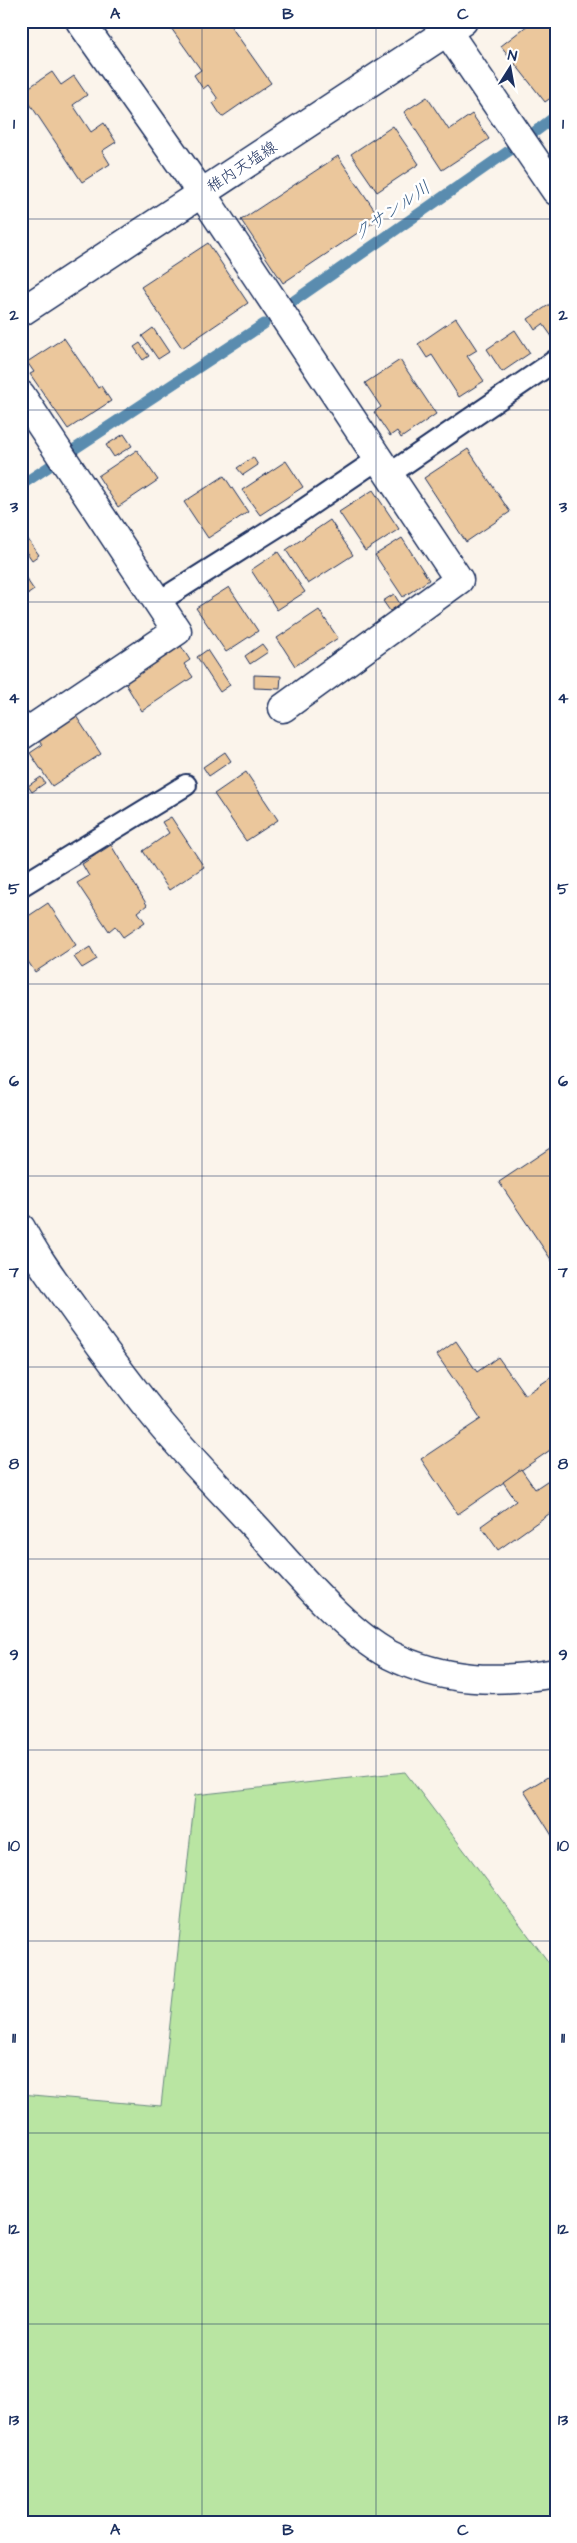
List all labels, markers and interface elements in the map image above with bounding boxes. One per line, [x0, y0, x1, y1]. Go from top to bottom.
text: A [110, 3, 121, 25]
text: B [282, 3, 294, 25]
text: C [457, 3, 469, 25]
north arrow [484, 42, 534, 92]
text: N [506, 46, 519, 67]
text: 1 [13, 113, 16, 135]
text: 1 [562, 113, 565, 135]
street label: 稚内天塩線 [202, 136, 282, 198]
water label: クサンル川 [348, 175, 436, 247]
text: 2 [8, 304, 19, 326]
text: 2 [557, 304, 568, 326]
text: 3 [9, 496, 19, 518]
text: 3 [558, 496, 568, 518]
text: 4 [9, 687, 20, 709]
text: 4 [558, 687, 569, 709]
text: 5 [8, 878, 20, 900]
text: 5 [557, 878, 569, 900]
text: 6 [9, 1070, 19, 1092]
text: 6 [558, 1070, 568, 1092]
text: 7 [8, 1261, 19, 1283]
text: 7 [557, 1261, 568, 1283]
text: 8 [9, 1453, 20, 1475]
text: 8 [558, 1453, 569, 1475]
text: 9 [9, 1644, 19, 1666]
text: 9 [558, 1644, 568, 1666]
text: 10 [8, 1835, 20, 1857]
text: 10 [557, 1835, 569, 1857]
text: 11 [12, 2027, 17, 2049]
text: 11 [561, 2027, 566, 2049]
text: 12 [8, 2218, 20, 2240]
text: 12 [557, 2218, 569, 2240]
text: 13 [9, 2409, 20, 2431]
text: 13 [558, 2409, 569, 2431]
text: A [110, 2519, 121, 2541]
text: B [282, 2519, 294, 2541]
text: C [457, 2519, 469, 2541]

